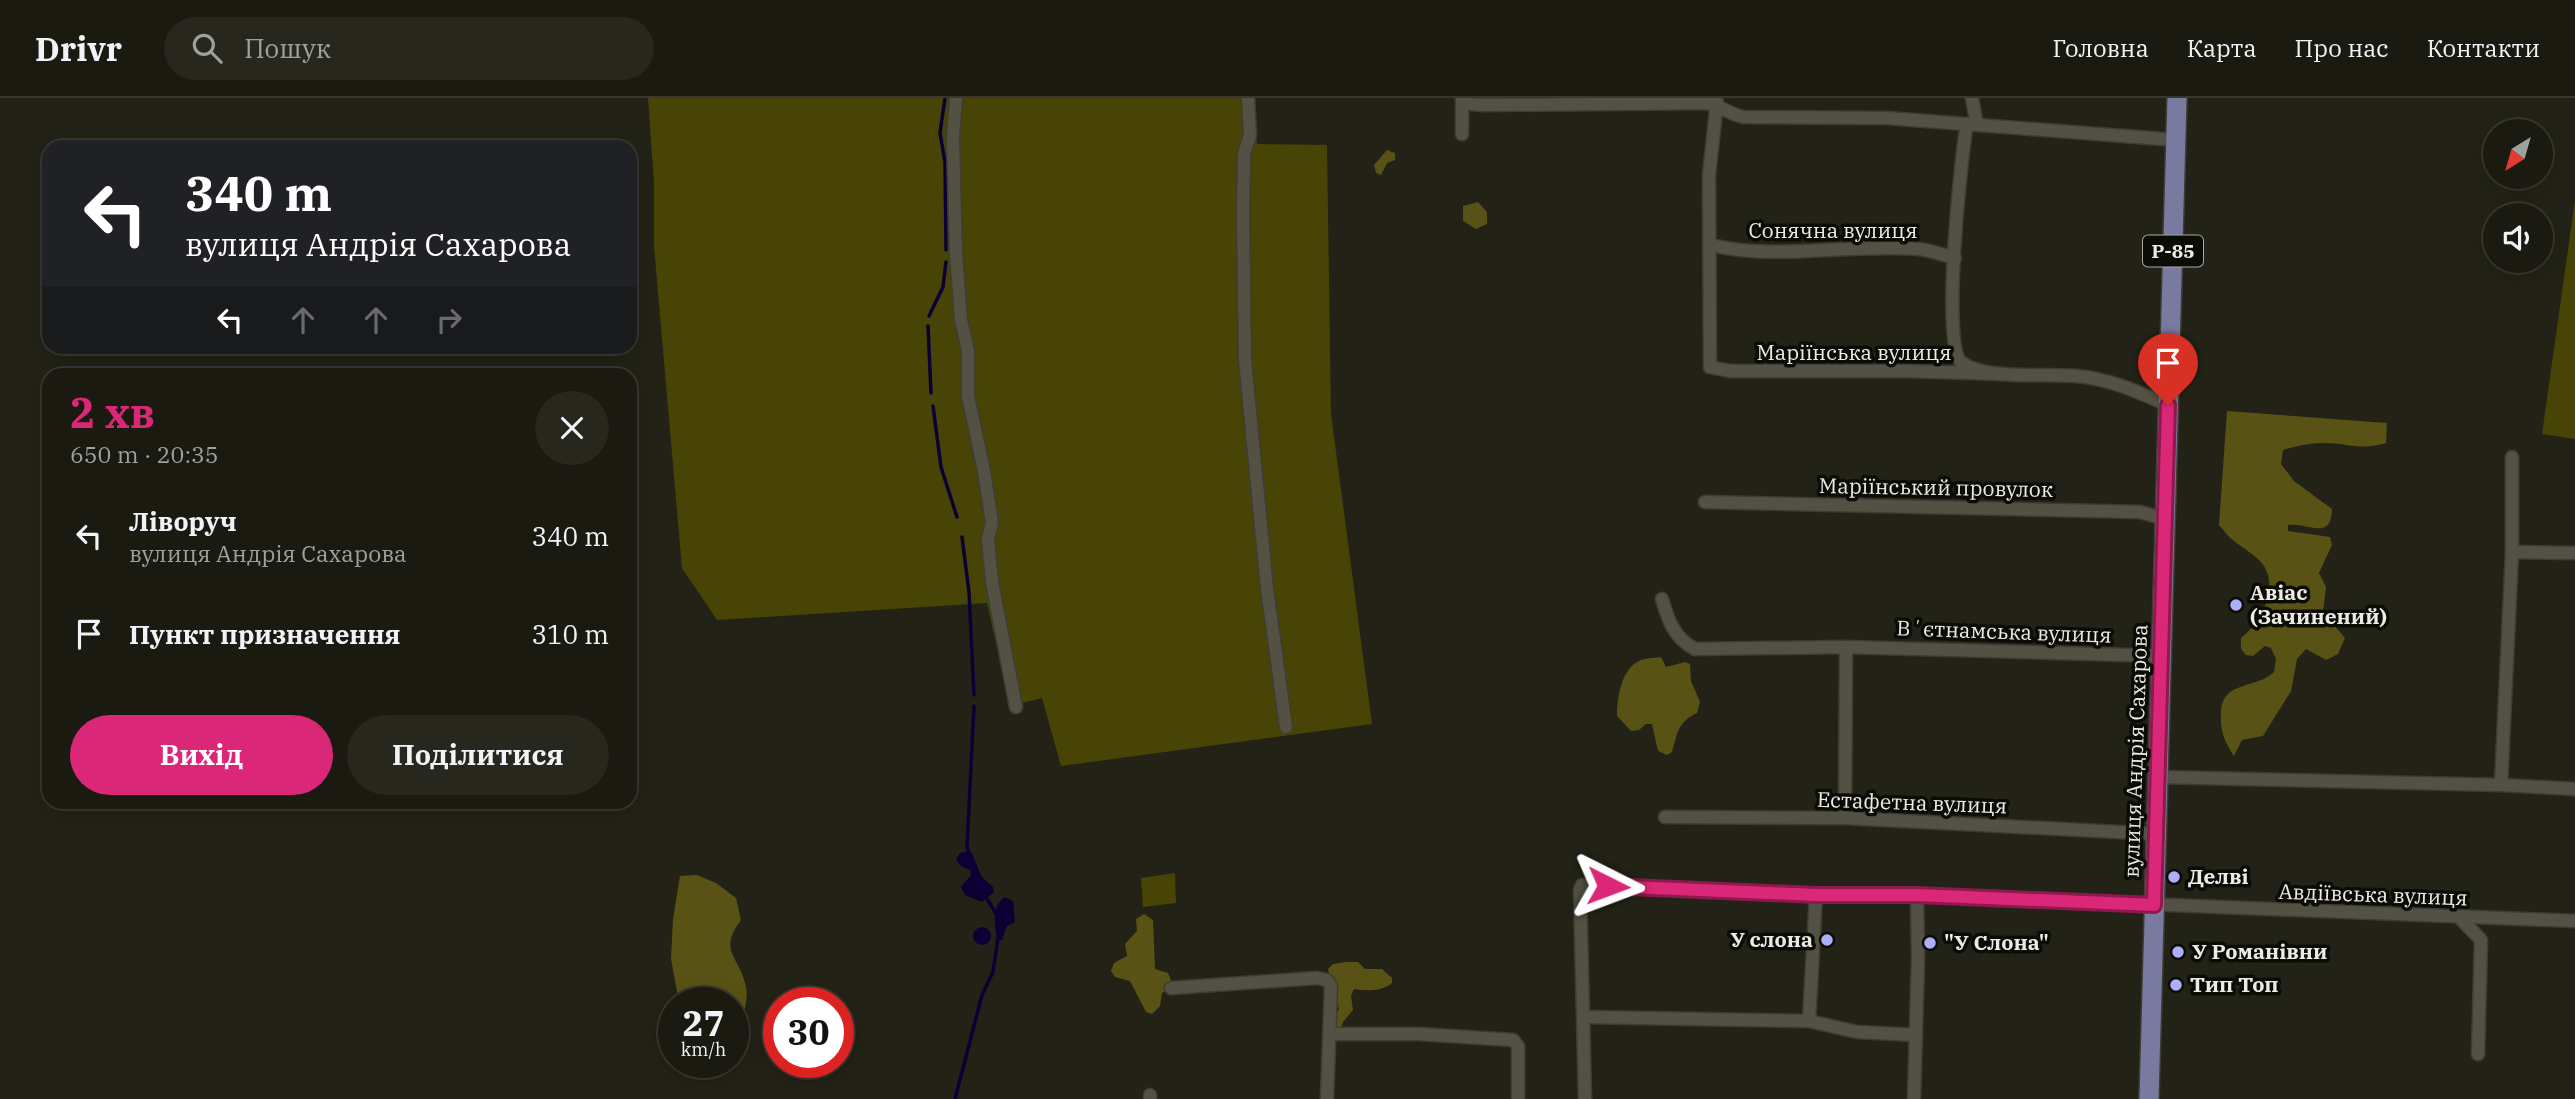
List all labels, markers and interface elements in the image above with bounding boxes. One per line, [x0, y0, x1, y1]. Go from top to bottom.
search box [164, 17, 654, 80]
text: Drivr [35, 27, 122, 70]
icon: search [188, 29, 226, 67]
text: Пошук [244, 31, 331, 65]
text: Головна [2053, 32, 2149, 64]
text: Карта [2187, 32, 2256, 64]
text: Про нас [2294, 32, 2389, 64]
text: Контакти [2427, 32, 2540, 64]
north arrow [2483, 119, 2553, 189]
map controls [2483, 119, 2553, 273]
text: 340 m [185, 161, 332, 224]
icon: left [70, 168, 161, 259]
button: sound [2483, 203, 2553, 273]
street label: Сонячна вулиця [1748, 216, 1918, 244]
text: вулиця Андрія Сахарова [185, 223, 571, 265]
road number: Р-85 [2143, 236, 2203, 266]
icon: left [211, 301, 249, 339]
icon: ahead [284, 301, 322, 339]
icon: ahead [357, 301, 395, 339]
icon: right [430, 301, 468, 339]
pin [2138, 333, 2198, 405]
street label: Маріїнська вулиця [1756, 338, 1952, 366]
icon: arrive [2149, 344, 2187, 382]
text: 2 хв [70, 385, 155, 440]
button: close [535, 391, 609, 465]
text: 650 m · 20:35 [70, 439, 219, 469]
street label: Маріїнський провулок [1819, 471, 2053, 503]
text: Ліворуч [129, 504, 237, 538]
icon: left [70, 517, 108, 555]
text: 340 m [531, 519, 609, 553]
text: вулиця Андрія Сахарова [129, 538, 407, 568]
place label: Авіас (Зачинений) [2250, 578, 2387, 630]
marker: Авіас (Зачинений) [2228, 597, 2244, 613]
street label: Вʼєтнамська вулиця [1896, 613, 2112, 649]
icon: arrive [70, 615, 108, 653]
text: Пункт призначення [129, 617, 401, 651]
text: 310 m [531, 617, 609, 651]
street label: вулиця Андрія Сахарова [2117, 624, 2153, 878]
button: Вихід [70, 715, 333, 795]
button: Поділитися [347, 715, 609, 795]
street label: Естафетна вулиця [1817, 785, 2008, 819]
position arrow [1571, 849, 1645, 923]
place label: Делві [2188, 862, 2249, 890]
marker: Делві [2166, 869, 2182, 885]
street label: Авдіївська вулиця [2278, 877, 2468, 911]
place label: У слона [1730, 925, 1813, 953]
place label: "У Слона" [1944, 928, 2049, 956]
marker: У слона [1819, 932, 1835, 948]
marker: "У Слона" [1922, 935, 1938, 951]
place label: У Романівни [2192, 937, 2327, 965]
marker: У Романівни [2170, 944, 2186, 960]
place label: Тип Топ [2190, 970, 2279, 998]
marker: Тип Топ [2168, 977, 2184, 993]
speed limit sign: 30 [763, 987, 854, 1078]
text: 27 [682, 1000, 725, 1046]
text: km/h [681, 1038, 726, 1061]

